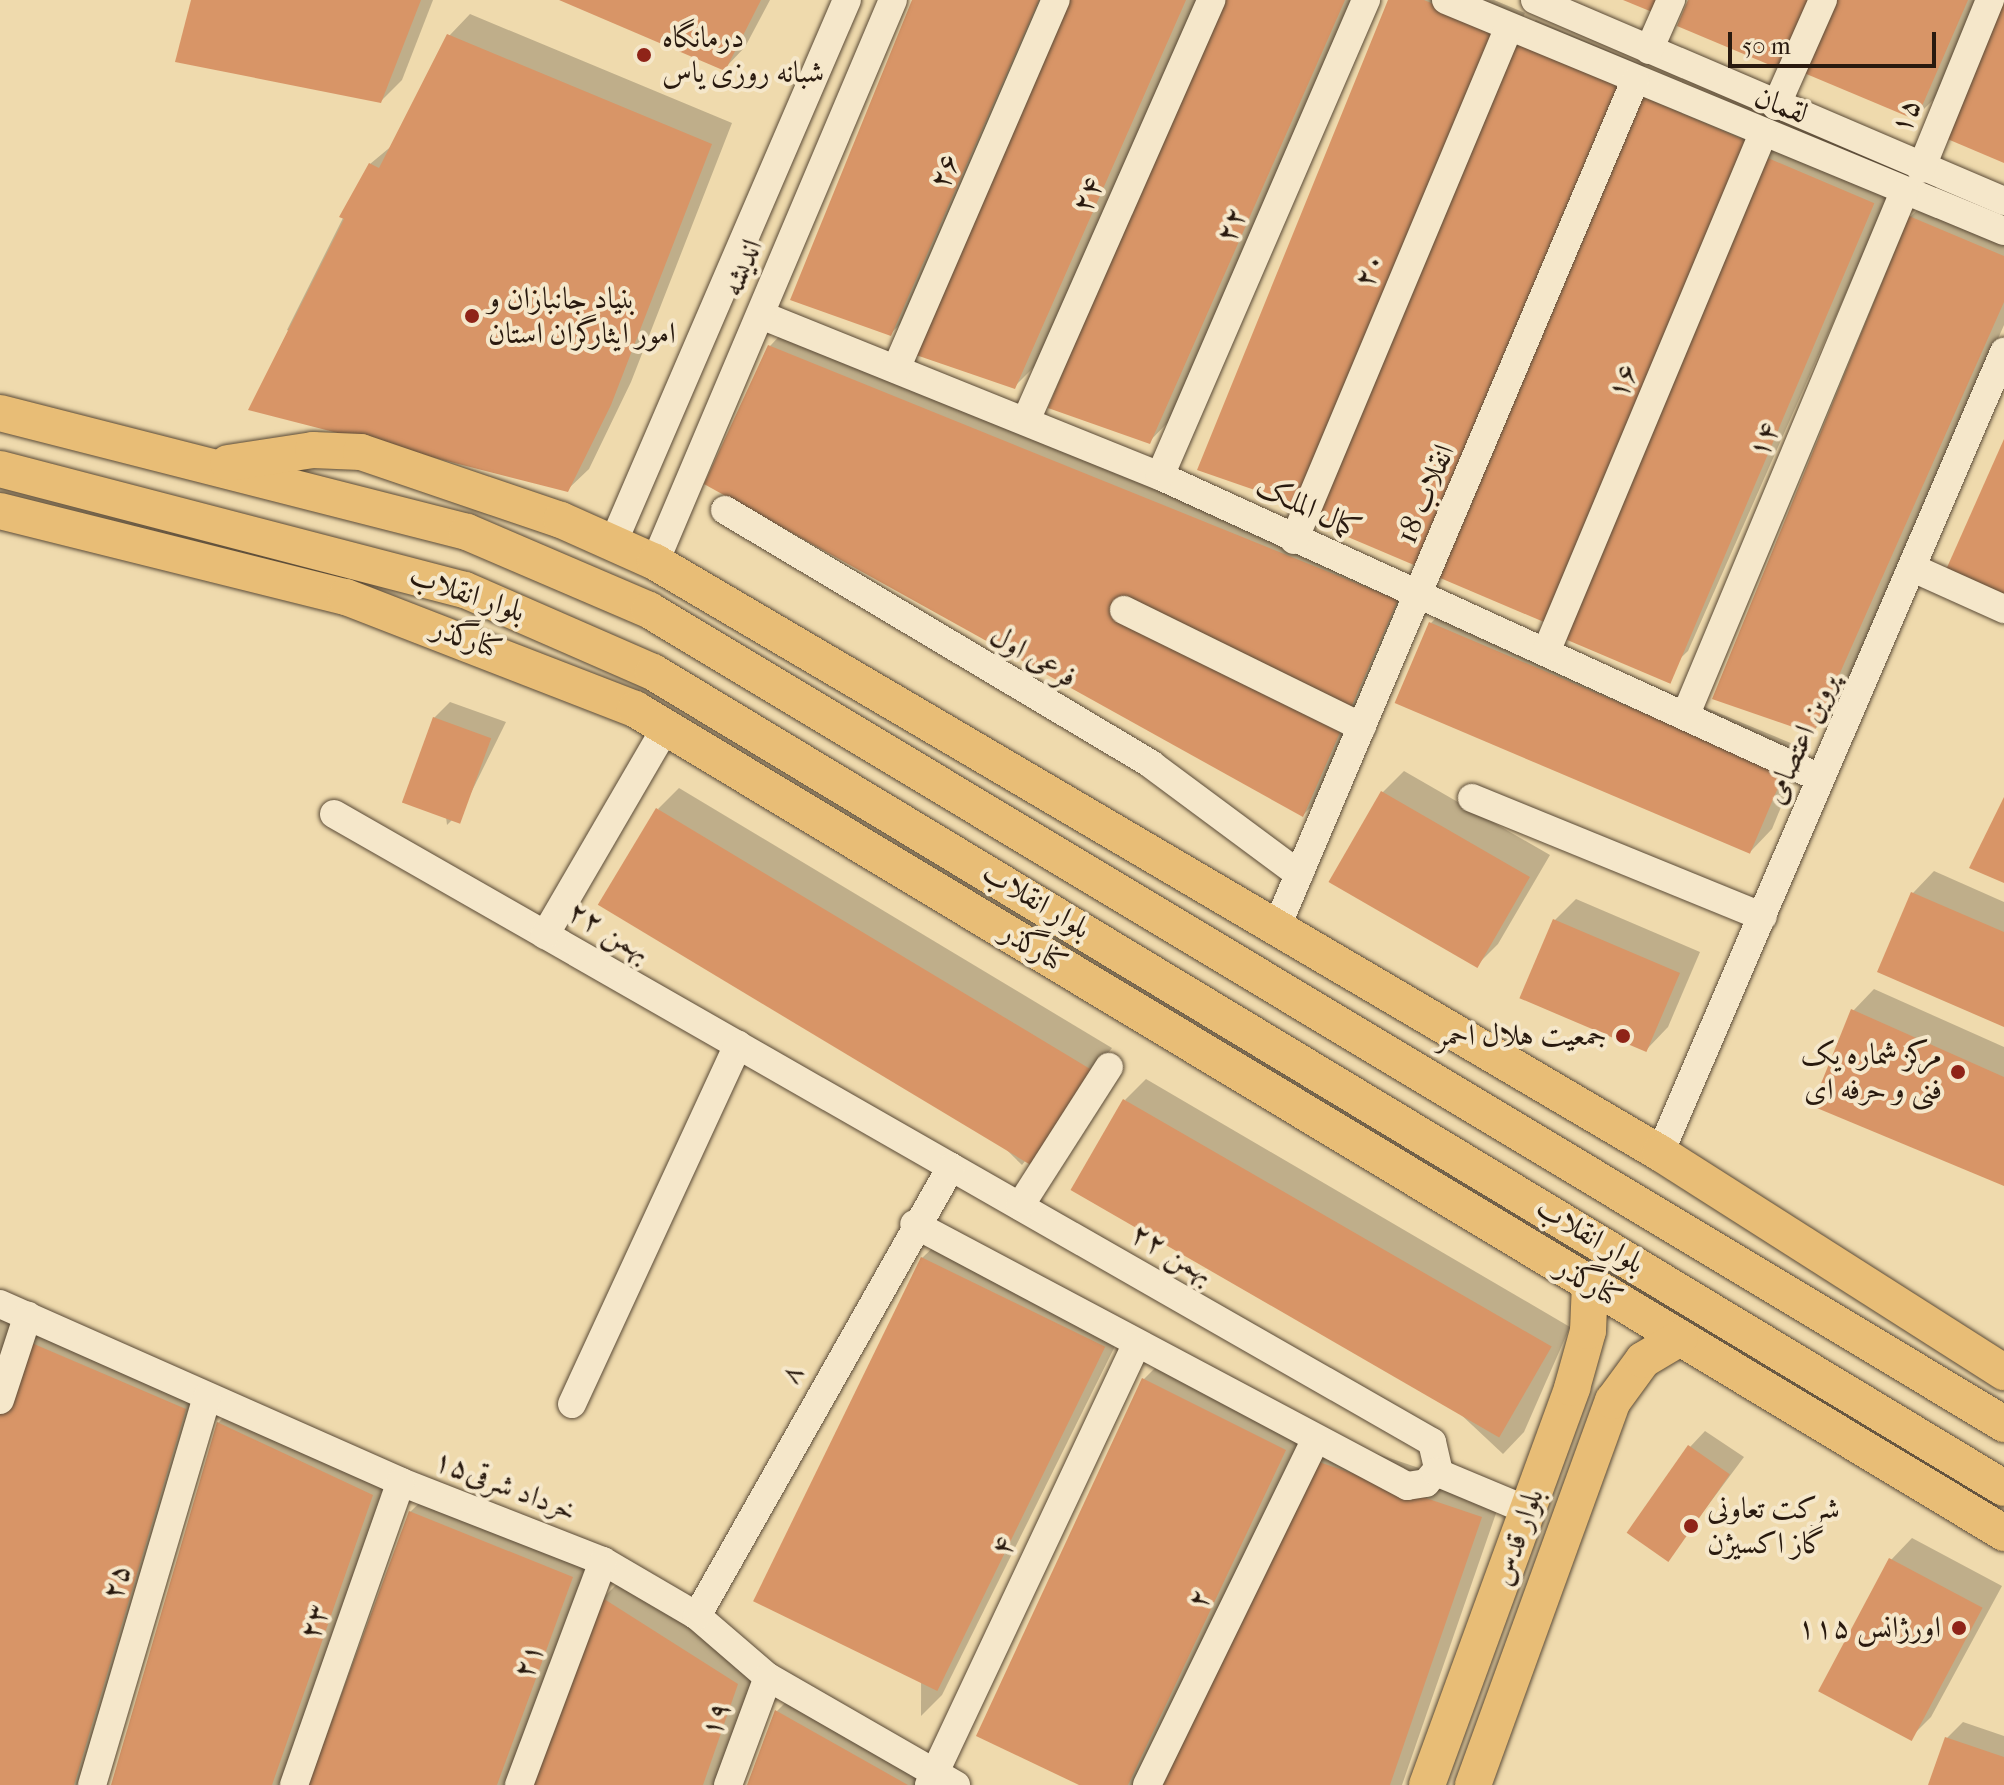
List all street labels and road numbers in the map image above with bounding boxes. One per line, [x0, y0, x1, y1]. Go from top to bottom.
street label: لقمان [1749, 79, 1813, 133]
street label: ۱۵ [1883, 93, 1929, 139]
street label: ۲۶ [922, 148, 968, 194]
street label: ۲۴ [1064, 172, 1112, 218]
street label: ۲۲ [1209, 202, 1255, 248]
street label: اندیشه [715, 234, 771, 302]
street label: ۲۰ [1347, 247, 1393, 293]
street label: ۱۶ [1600, 358, 1646, 404]
street label: ۱۴ [1741, 417, 1787, 463]
street label: انقلاب 18 [1389, 439, 1463, 549]
street label: کمال الملک [1250, 468, 1366, 548]
street label: بلوار انقلاب [404, 557, 530, 631]
street label: کنارگذر [427, 610, 507, 668]
street label: فرعی اول [983, 618, 1083, 696]
street label: پروین اعتصامی [1757, 668, 1847, 810]
street label: بلوار انقلاب [975, 855, 1097, 947]
street label: ۲۲ بهمن [561, 894, 657, 970]
street label: کنارگذر [994, 914, 1074, 982]
street label: بلوار انقلاب [1529, 1190, 1651, 1282]
street label: ۲۲ بهمن [1124, 1216, 1220, 1292]
street label: کنارگذر [1549, 1249, 1629, 1317]
street label: ۸ [772, 1358, 812, 1390]
street label: ۱۵خرداد شرقی [429, 1442, 581, 1530]
street label: بلوار قدس [1484, 1484, 1552, 1590]
street label: ۴ [983, 1530, 1023, 1562]
street label: ۲۵ [95, 1560, 139, 1604]
street label: ۲ [1180, 1583, 1220, 1615]
street label: ۲۳ [292, 1600, 338, 1644]
street label: ۲۱ [506, 1638, 552, 1684]
street label: ۱۹ [693, 1696, 739, 1742]

